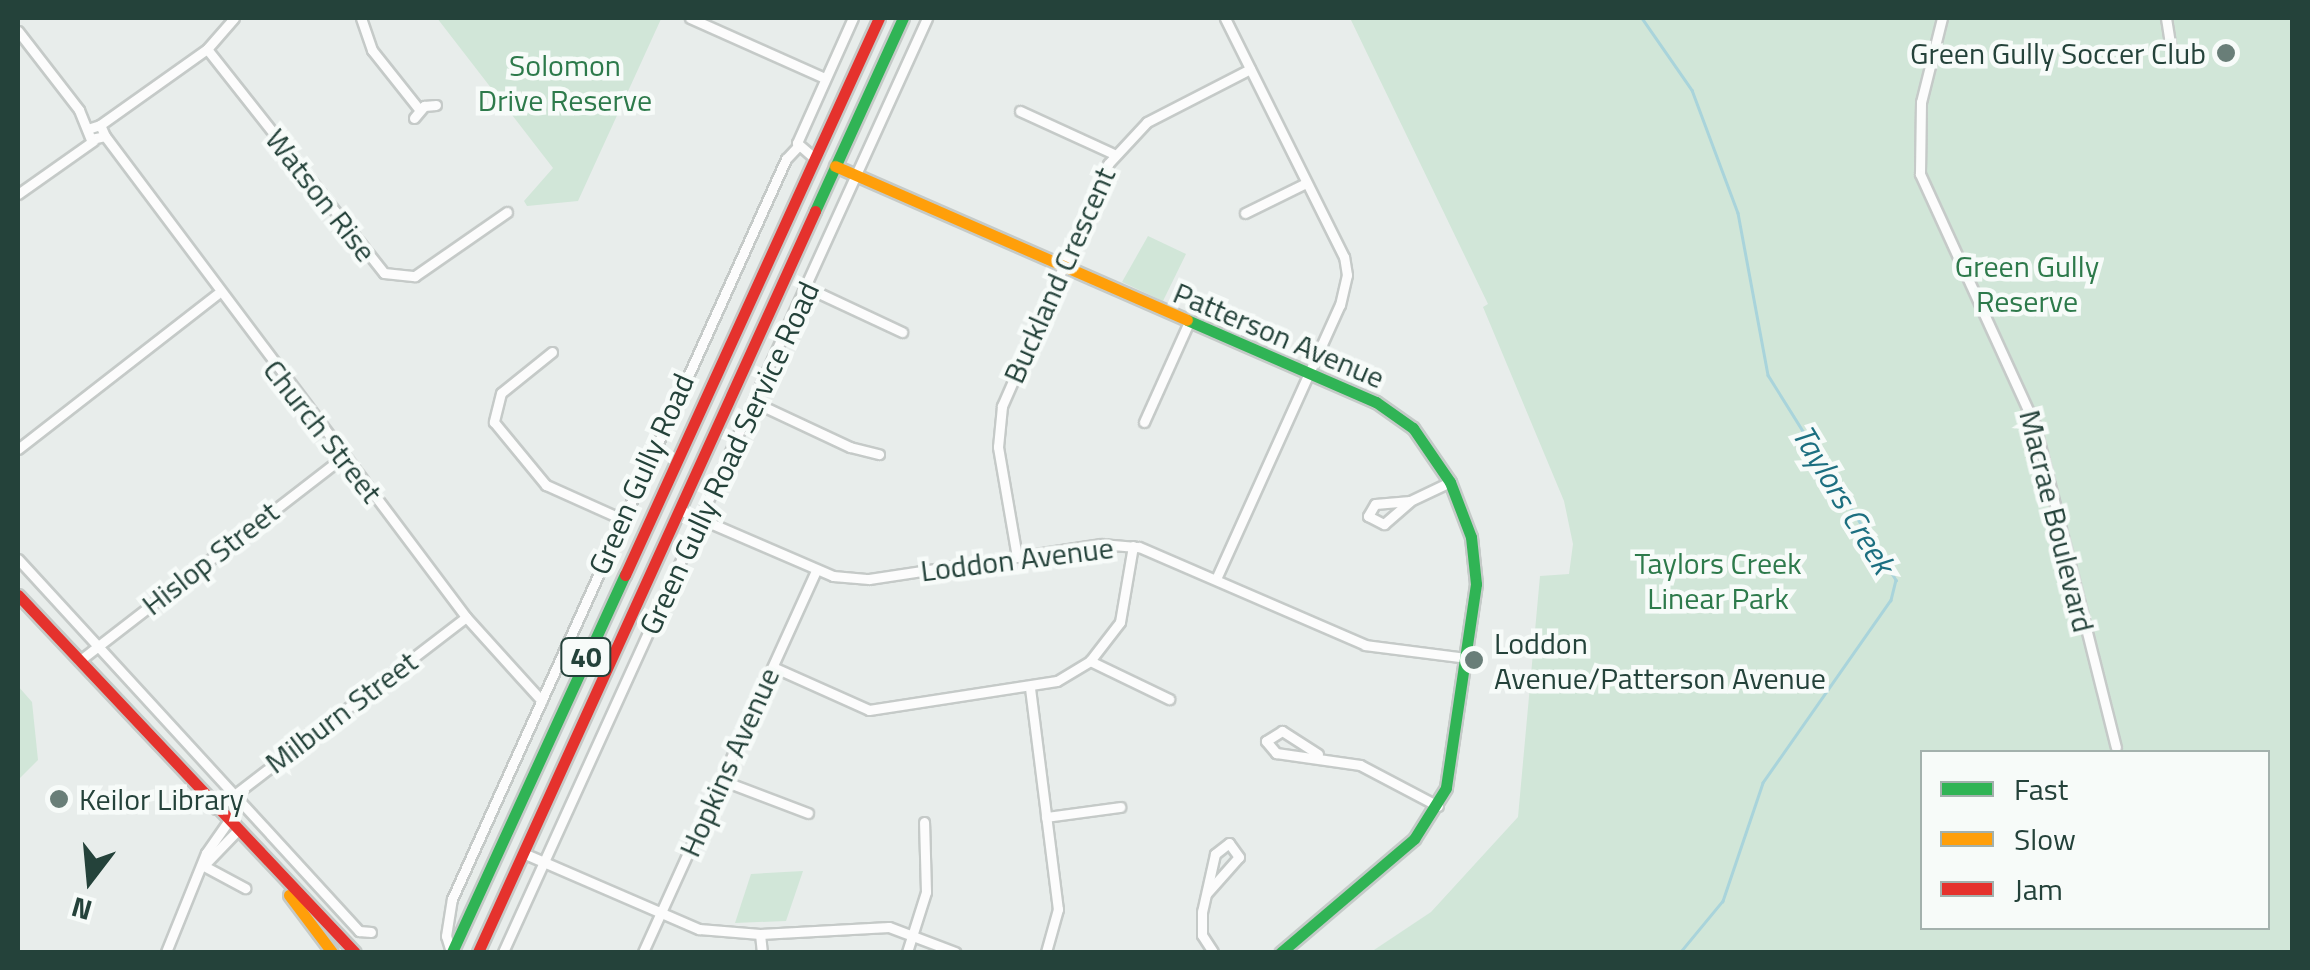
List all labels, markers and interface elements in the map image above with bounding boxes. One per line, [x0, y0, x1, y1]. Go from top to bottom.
place label: Green Gully Soccer Club [1910, 35, 2206, 71]
marker: Green Gully Soccer Club [2215, 42, 2237, 64]
park label: Solomon Drive Reserve [478, 47, 652, 118]
street label: Watson Rise [258, 122, 384, 268]
street label: Buckland Crescent [995, 162, 1123, 388]
park label: Green Gully Reserve [1955, 248, 2099, 318]
street label: Patterson Avenue [1168, 274, 1390, 396]
street label: Green Gully Road Service Road [631, 276, 827, 640]
street label: Church Street [256, 352, 390, 510]
street label: Green Gully Road [581, 368, 701, 580]
street label: Macrae Boulevard [2012, 406, 2102, 636]
water label: Taylors Creek [1785, 418, 1903, 580]
street label: Hislop Street [135, 494, 285, 622]
street label: Loddon Avenue [918, 529, 1116, 589]
park label: Taylors Creek Linear Park [1634, 545, 1802, 616]
place label: Loddon Avenue/Patterson Avenue [1494, 625, 1826, 696]
road number: 40 [558, 634, 614, 680]
street label: Milburn Street [258, 643, 424, 781]
marker: Loddon Avenue/Patterson Avenue [1463, 649, 1485, 671]
street label: Hopkins Avenue [671, 662, 787, 862]
legend [1920, 750, 2270, 930]
text: Fast [2014, 766, 2068, 812]
place label: Keilor Library [79, 781, 244, 817]
marker: Keilor Library [48, 788, 70, 810]
text: Slow [2014, 816, 2076, 862]
north arrow [40, 830, 140, 930]
text: Jam [2014, 866, 2063, 912]
text: N [66, 886, 97, 933]

